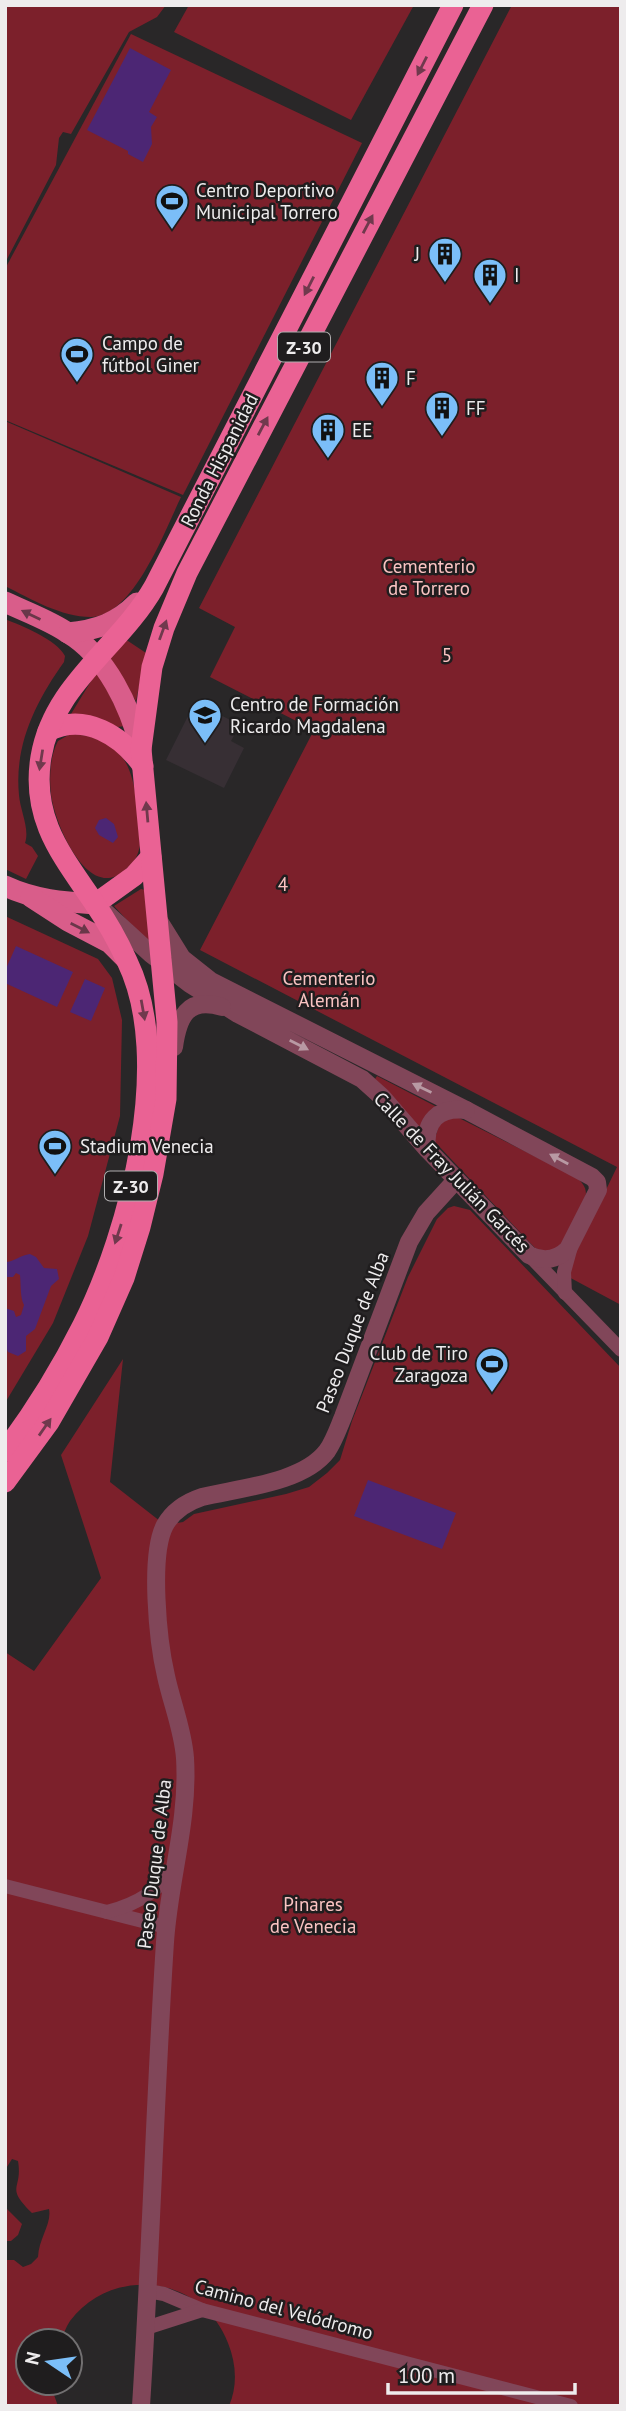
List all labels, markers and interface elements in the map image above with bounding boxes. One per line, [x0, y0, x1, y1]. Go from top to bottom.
one-way arrow [416, 56, 427, 76]
place label: Centro Deportivo Municipal Torrero [196, 178, 338, 224]
sports icon: Centro Deportivo Municipal Torrero [153, 182, 191, 231]
one-way arrow [362, 214, 374, 234]
building icon: J [426, 235, 464, 284]
place label: J [413, 242, 420, 266]
building icon: I [471, 256, 509, 305]
place label: I [514, 263, 520, 287]
one-way arrow [303, 276, 314, 296]
place label: Campo de fútbol Giner [102, 331, 200, 377]
road number: Z-30 [278, 332, 330, 362]
sports icon: Campo de fútbol Giner [58, 335, 96, 384]
building icon: F [363, 359, 401, 408]
place label: F [406, 366, 416, 390]
street label: Ronda Hispanidad [175, 389, 263, 531]
building icon: FF [423, 389, 461, 438]
place label: FF [466, 396, 486, 420]
building icon: EE [309, 411, 347, 460]
one-way arrow [257, 416, 269, 436]
place label: EE [352, 418, 372, 442]
park label: Cementerio de Torrero [383, 554, 475, 600]
one-way arrow [21, 609, 41, 621]
one-way arrow [158, 620, 169, 641]
park label: 5 [442, 643, 452, 667]
place label: Centro de Formación Ricardo Magdalena [230, 692, 399, 738]
school or university icon: Centro de Formación Ricardo Magdalena [186, 696, 224, 745]
one-way arrow [35, 749, 46, 771]
one-way arrow [141, 800, 152, 822]
park label: 4 [278, 872, 288, 896]
one-way arrow [70, 922, 90, 933]
park label: Cementerio Alemán [283, 966, 375, 1012]
one-way arrow [138, 999, 149, 1021]
one-way arrow [289, 1039, 309, 1050]
one-way arrow [412, 1083, 432, 1094]
street label: Calle de Fray Julián Garcés [369, 1087, 535, 1257]
sports icon: Stadium Venecia [36, 1127, 74, 1176]
place label: Stadium Venecia [80, 1134, 214, 1158]
one-way arrow [549, 1153, 569, 1165]
road number: Z-30 [105, 1171, 157, 1200]
one-way arrow [113, 1223, 123, 1244]
street label: Paseo Duque de Alba [310, 1248, 394, 1416]
place label: Club de Tiro Zaragoza [369, 1341, 468, 1387]
sports icon: Club de Tiro Zaragoza [473, 1345, 511, 1394]
one-way arrow [38, 1418, 52, 1436]
street label: Paseo Duque de Alba [132, 1778, 176, 1950]
park label: Pinares de Venecia [270, 1892, 356, 1938]
street label: Camino del Velódromo [192, 2274, 376, 2344]
north arrow [14, 2327, 84, 2397]
text: N [19, 2349, 46, 2367]
scale bar [388, 2352, 575, 2396]
text: 100 m [398, 2362, 455, 2389]

